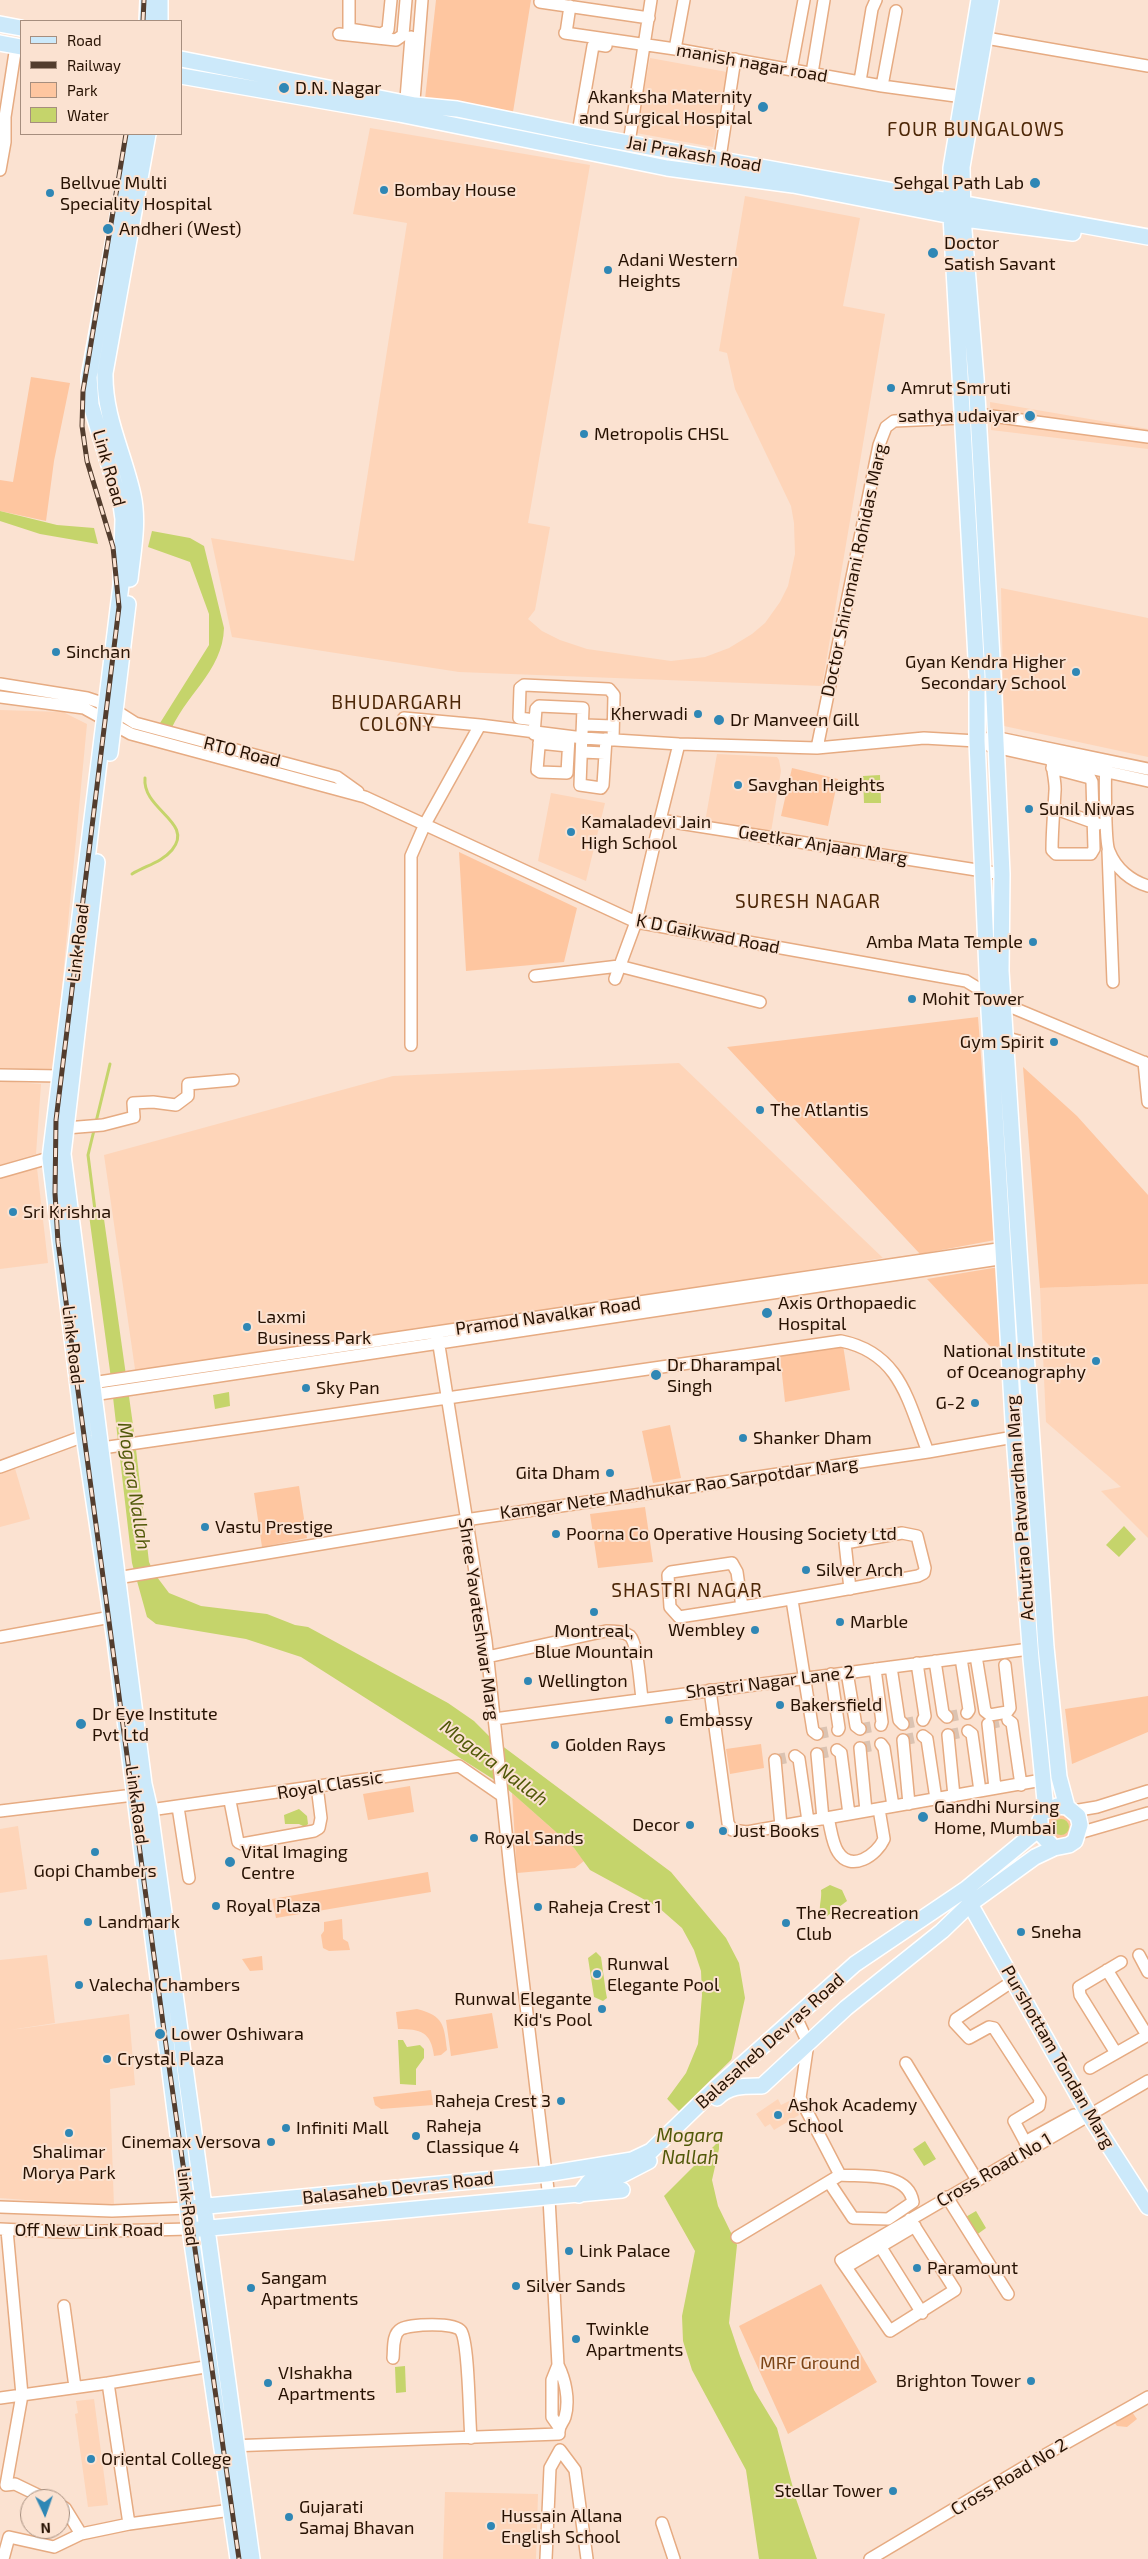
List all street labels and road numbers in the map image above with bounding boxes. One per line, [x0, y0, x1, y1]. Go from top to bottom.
street label: manish nagar road [675, 39, 829, 87]
street label: Jai Prakash Road [625, 132, 763, 176]
street label: Link Road [88, 427, 130, 509]
street label: Doctor Shiromani Rohidas Marg [817, 441, 891, 699]
street label: RTO Road [201, 732, 283, 772]
street label: Geetkar Anjaan Marg [737, 821, 909, 869]
street label: Link Road [62, 903, 94, 983]
street label: K D Gaikwad Road [634, 909, 782, 959]
street label: Pramod Navalkar Road [454, 1292, 642, 1340]
street label: Link Road [57, 1305, 89, 1385]
street label: Achutrao Patwardhan Marg [1001, 1395, 1039, 1621]
street label: Kamgar Nete Madhukar Rao Sarpotdar Marg [499, 1452, 859, 1524]
street label: Shree Yavateshwar Marg [454, 1516, 504, 1722]
street label: Shastri Nagar Lane 2 [685, 1661, 855, 1703]
street label: Link Road [121, 1764, 153, 1846]
street label: Royal Classic [276, 1766, 384, 1804]
street label: Purshottam Tondan Marg [997, 1962, 1119, 2152]
street label: Balasaheb Devras Road [691, 1969, 849, 2113]
street label: Cross Road No 1 [933, 2128, 1055, 2212]
street label: Link Road [172, 2167, 204, 2247]
street label: Balasaheb Devras Road [301, 2167, 495, 2209]
street label: Off New Link Road [15, 2219, 163, 2241]
street label: Cross Road No 2 [947, 2434, 1071, 2520]

